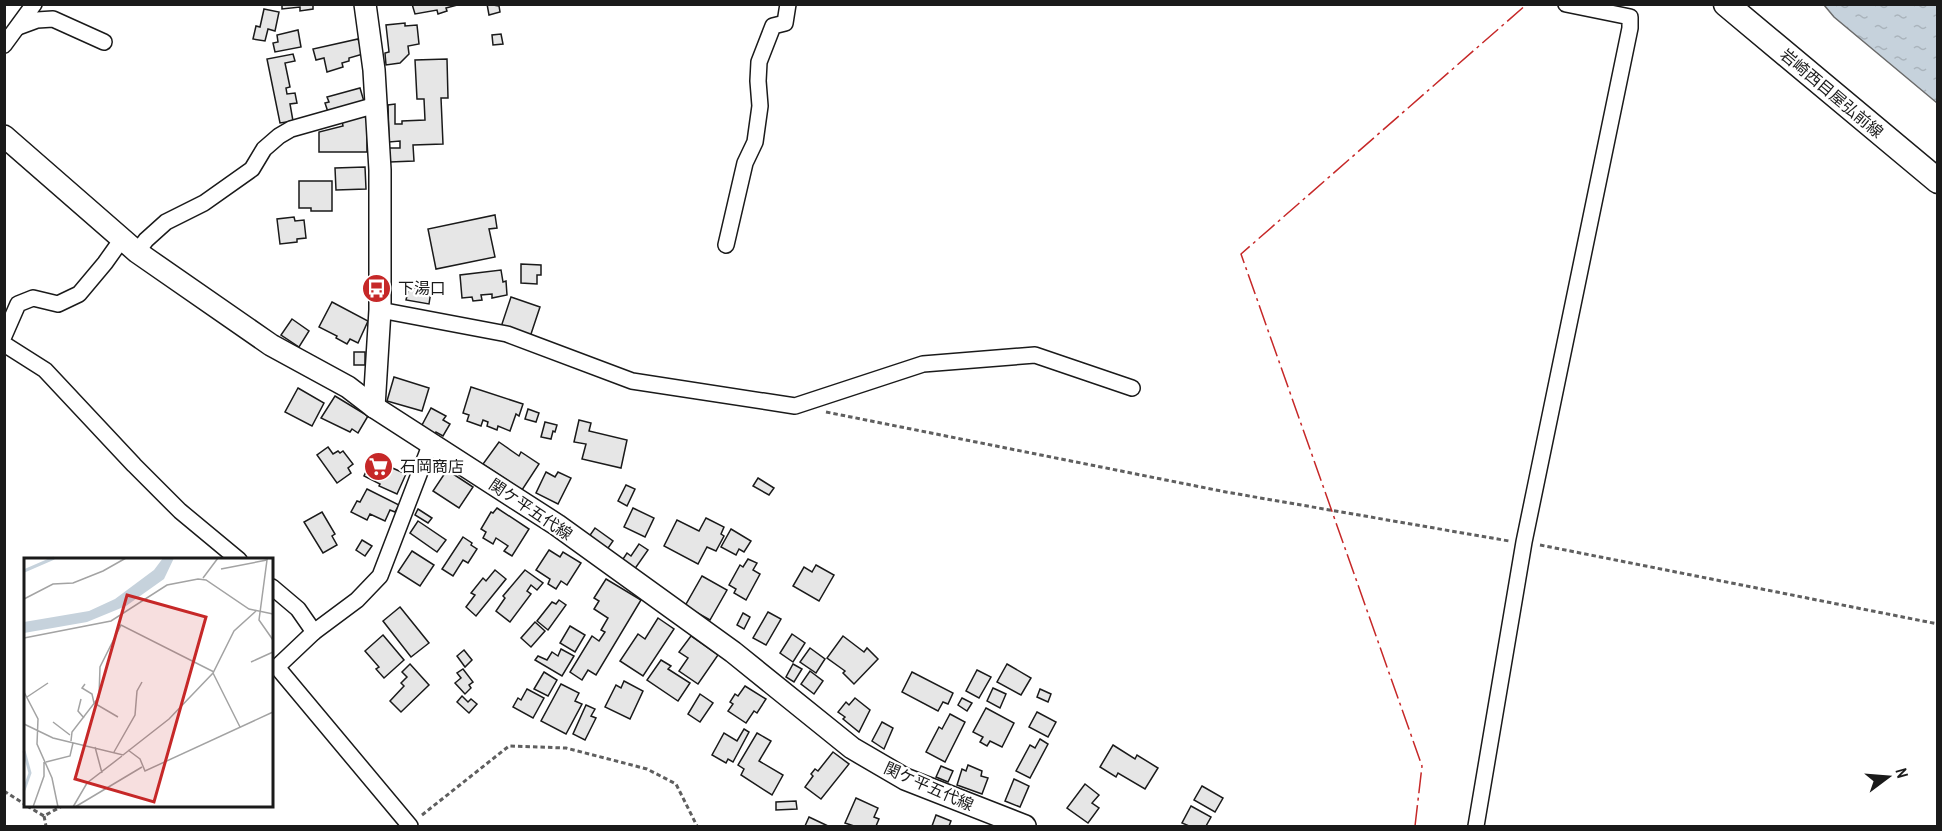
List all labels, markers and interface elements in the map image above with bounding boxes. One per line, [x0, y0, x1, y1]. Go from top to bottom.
street label: 岩崎西目屋弘前線 [1776, 43, 1888, 143]
bus stop icon: 下湯口 [361, 272, 393, 304]
place label: 下湯口 [398, 277, 446, 299]
supermarket icon: 石岡商店 [363, 450, 395, 482]
place label: 石岡商店 [400, 455, 464, 477]
street label: 関ケ平五代線 [485, 473, 577, 545]
inset map [24, 558, 273, 807]
north arrow [1858, 747, 1918, 807]
street label: 関ケ平五代線 [881, 756, 977, 816]
text: N [1891, 765, 1914, 780]

